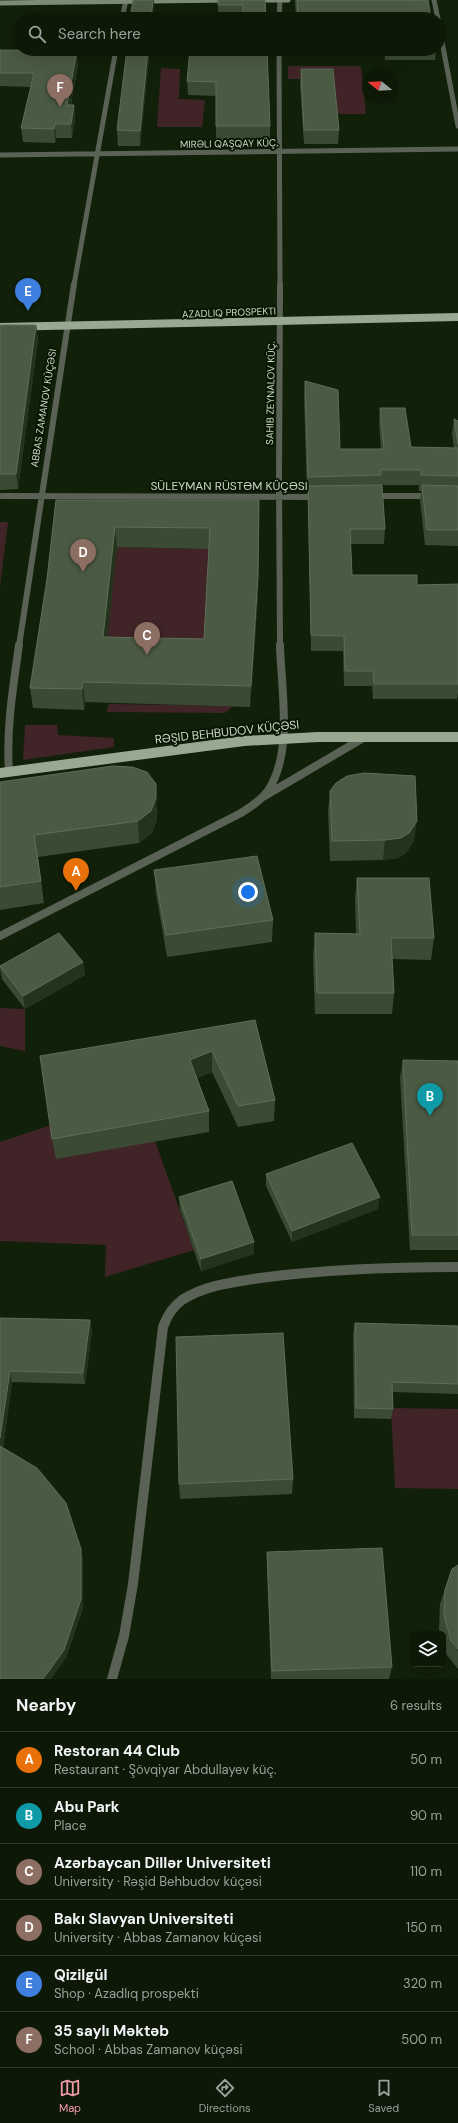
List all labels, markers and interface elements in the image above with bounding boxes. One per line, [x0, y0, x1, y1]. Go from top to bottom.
search box [12, 12, 446, 56]
icon: search [26, 23, 48, 45]
text: Search here [58, 24, 141, 44]
north arrow [362, 68, 398, 104]
pin: F [47, 74, 73, 107]
street label: MIRƏLI QAŞQAY KÜÇ. [180, 136, 278, 151]
pin: E [15, 278, 41, 311]
street label: AZADLIQ PROSPEKTI [182, 304, 276, 321]
street label: SAHIB ZEYNALOV KÜÇ. [263, 341, 278, 445]
street label: ABBAS ZAMANOV KÜÇƏSI [28, 348, 59, 468]
street label: SÜLEYMAN RÜSTƏM KÜÇƏSI [150, 478, 308, 494]
pin: D [70, 539, 96, 572]
pin: C [134, 622, 160, 655]
street label: RƏŞID BEHBUDOV KÜÇƏSI [154, 716, 300, 748]
pin: A [63, 858, 89, 891]
your location [238, 882, 258, 902]
pin: B [417, 1083, 443, 1116]
map controls [410, 1631, 446, 1667]
button: layers [410, 1631, 446, 1667]
text: Nearby [16, 1694, 76, 1716]
text: 6 results [390, 1697, 442, 1714]
text: Restoran 44 Club [54, 1741, 180, 1761]
text: A [24, 1751, 34, 1768]
text: 50 m [410, 1751, 442, 1768]
text: Restaurant · Şövqiyar Abdullayev küç. [54, 1761, 277, 1778]
text: Abu Park [54, 1797, 120, 1817]
text: B [25, 1807, 33, 1824]
text: 90 m [410, 1807, 442, 1824]
text: Place [54, 1817, 86, 1834]
text: Azərbaycan Dillər Universiteti [54, 1853, 271, 1873]
text: C [24, 1863, 34, 1880]
text: 110 m [410, 1863, 442, 1880]
text: University · Rəşid Behbudov küçəsi [54, 1873, 262, 1890]
text: Bakı Slavyan Universiteti [54, 1909, 234, 1929]
text: D [24, 1919, 34, 1936]
text: 150 m [406, 1919, 442, 1936]
text: University · Abbas Zamanov küçəsi [54, 1929, 262, 1946]
text: Qizilgül [54, 1965, 108, 1985]
text: E [25, 1975, 33, 1992]
text: 320 m [403, 1975, 442, 1992]
text: Shop · Azadlıq prospekti [54, 1985, 199, 2002]
text: 35 saylı Məktəb [54, 2021, 169, 2041]
text: F [25, 2031, 33, 2048]
text: 500 m [401, 2031, 442, 2048]
text: School · Abbas Zamanov küçəsi [54, 2041, 243, 2058]
tab: Map [59, 2077, 81, 2115]
tab: Directions [199, 2077, 251, 2115]
tab: Saved [368, 2077, 399, 2115]

